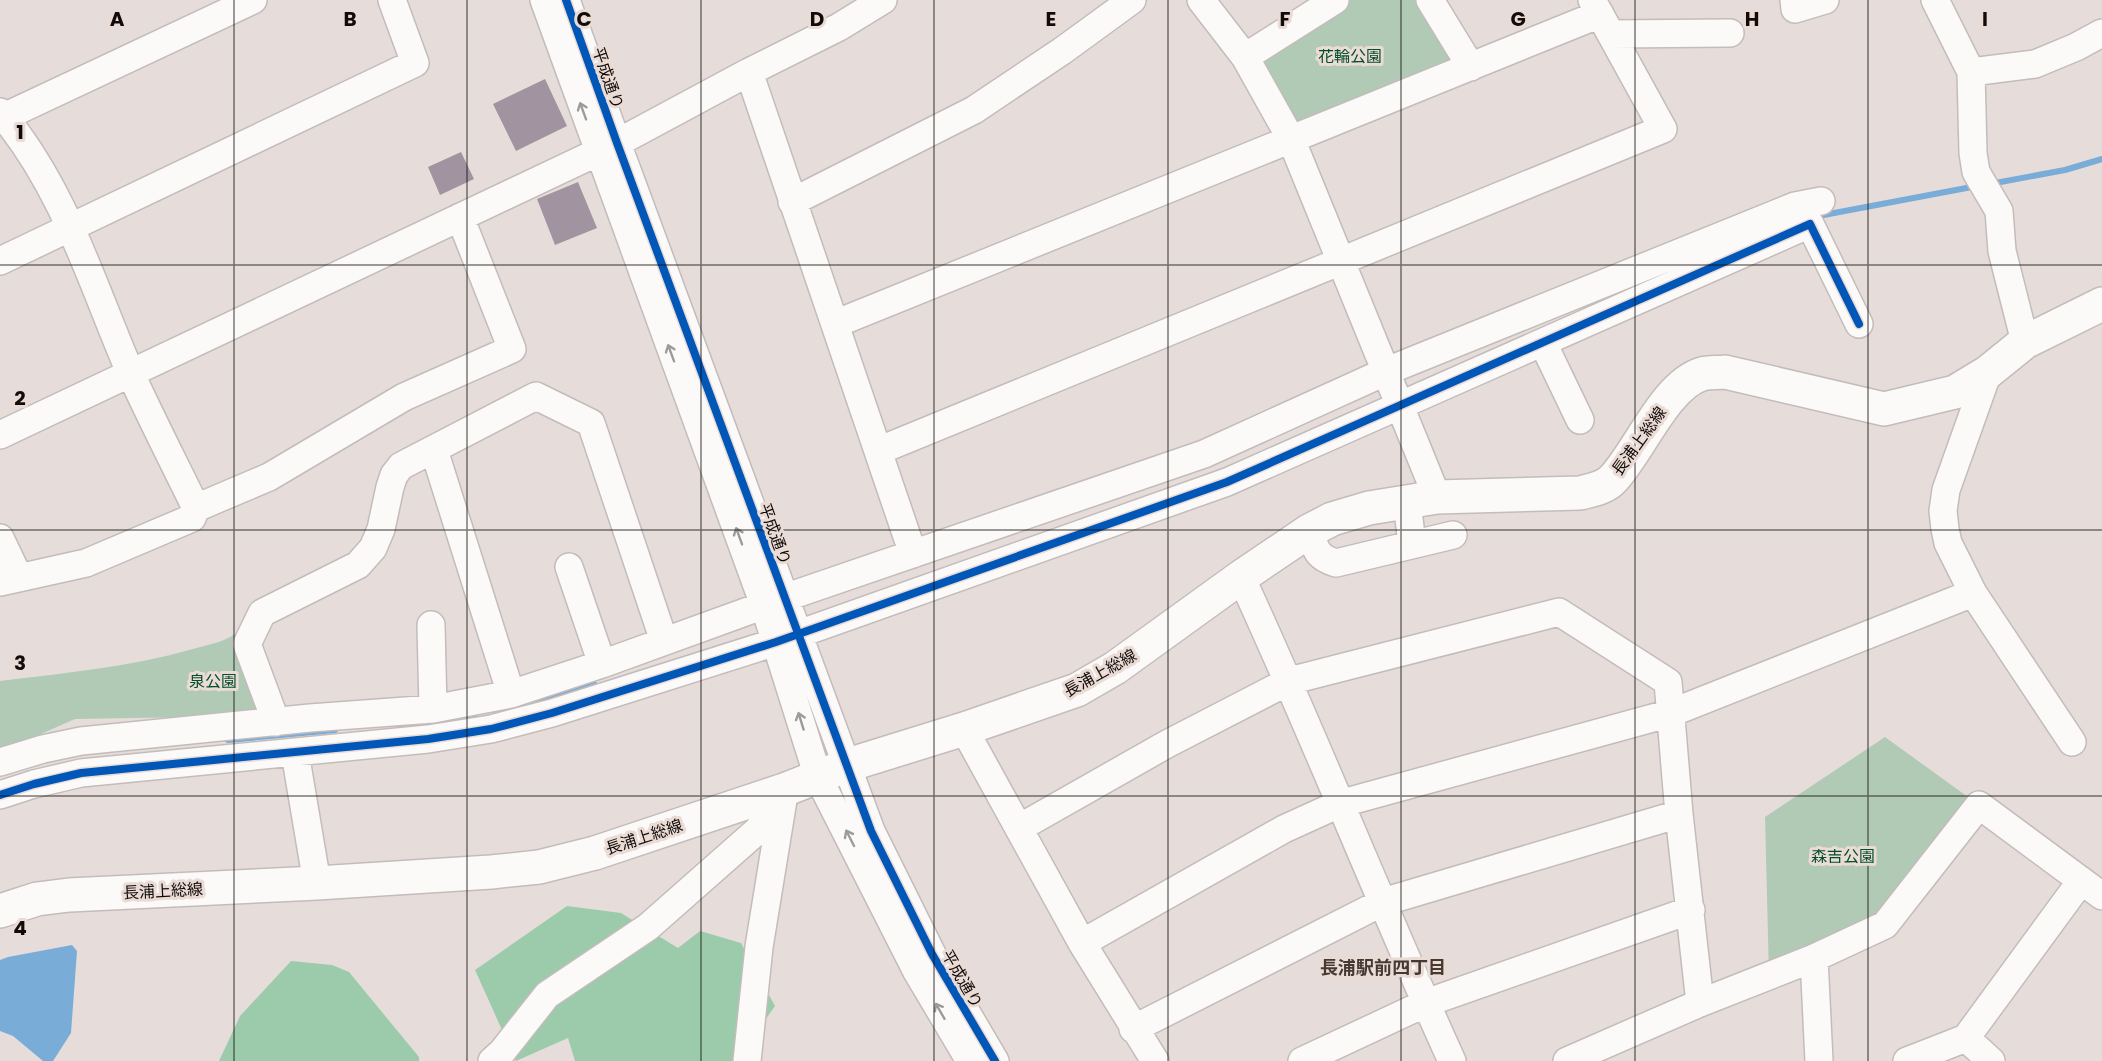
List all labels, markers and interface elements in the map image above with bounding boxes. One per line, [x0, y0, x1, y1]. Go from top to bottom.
text: A [110, 5, 125, 33]
text: B [343, 5, 357, 33]
text: C [576, 5, 592, 33]
text: D [810, 5, 824, 33]
text: E [1046, 5, 1056, 33]
text: F [1280, 5, 1291, 33]
text: G [1510, 5, 1526, 33]
text: H [1745, 5, 1759, 33]
text: I [1982, 5, 1988, 33]
street label: 平成通り [587, 44, 629, 112]
park label: 花輪公園 [1318, 45, 1382, 68]
one-way arrow [576, 102, 587, 120]
text: 1 [16, 118, 24, 146]
one-way arrow [665, 344, 676, 363]
text: 2 [14, 384, 26, 412]
street label: 長浦上総線 [1606, 402, 1672, 480]
street label: 平成通り [753, 500, 797, 568]
one-way arrow [732, 527, 743, 546]
street label: 長浦上総線 [1059, 644, 1141, 702]
text: 3 [14, 649, 26, 677]
park label: 泉公園 [189, 670, 237, 693]
one-way arrow [795, 712, 806, 731]
street label: 長浦上総線 [602, 814, 686, 860]
one-way arrow [843, 829, 855, 847]
park label: 森吉公園 [1811, 845, 1875, 868]
street label: 長浦上総線 [122, 877, 204, 905]
text: 4 [13, 914, 27, 942]
street label: 平成通り [936, 946, 988, 1012]
district label: 長浦駅前四丁目 [1320, 955, 1446, 980]
one-way arrow [933, 1003, 945, 1020]

